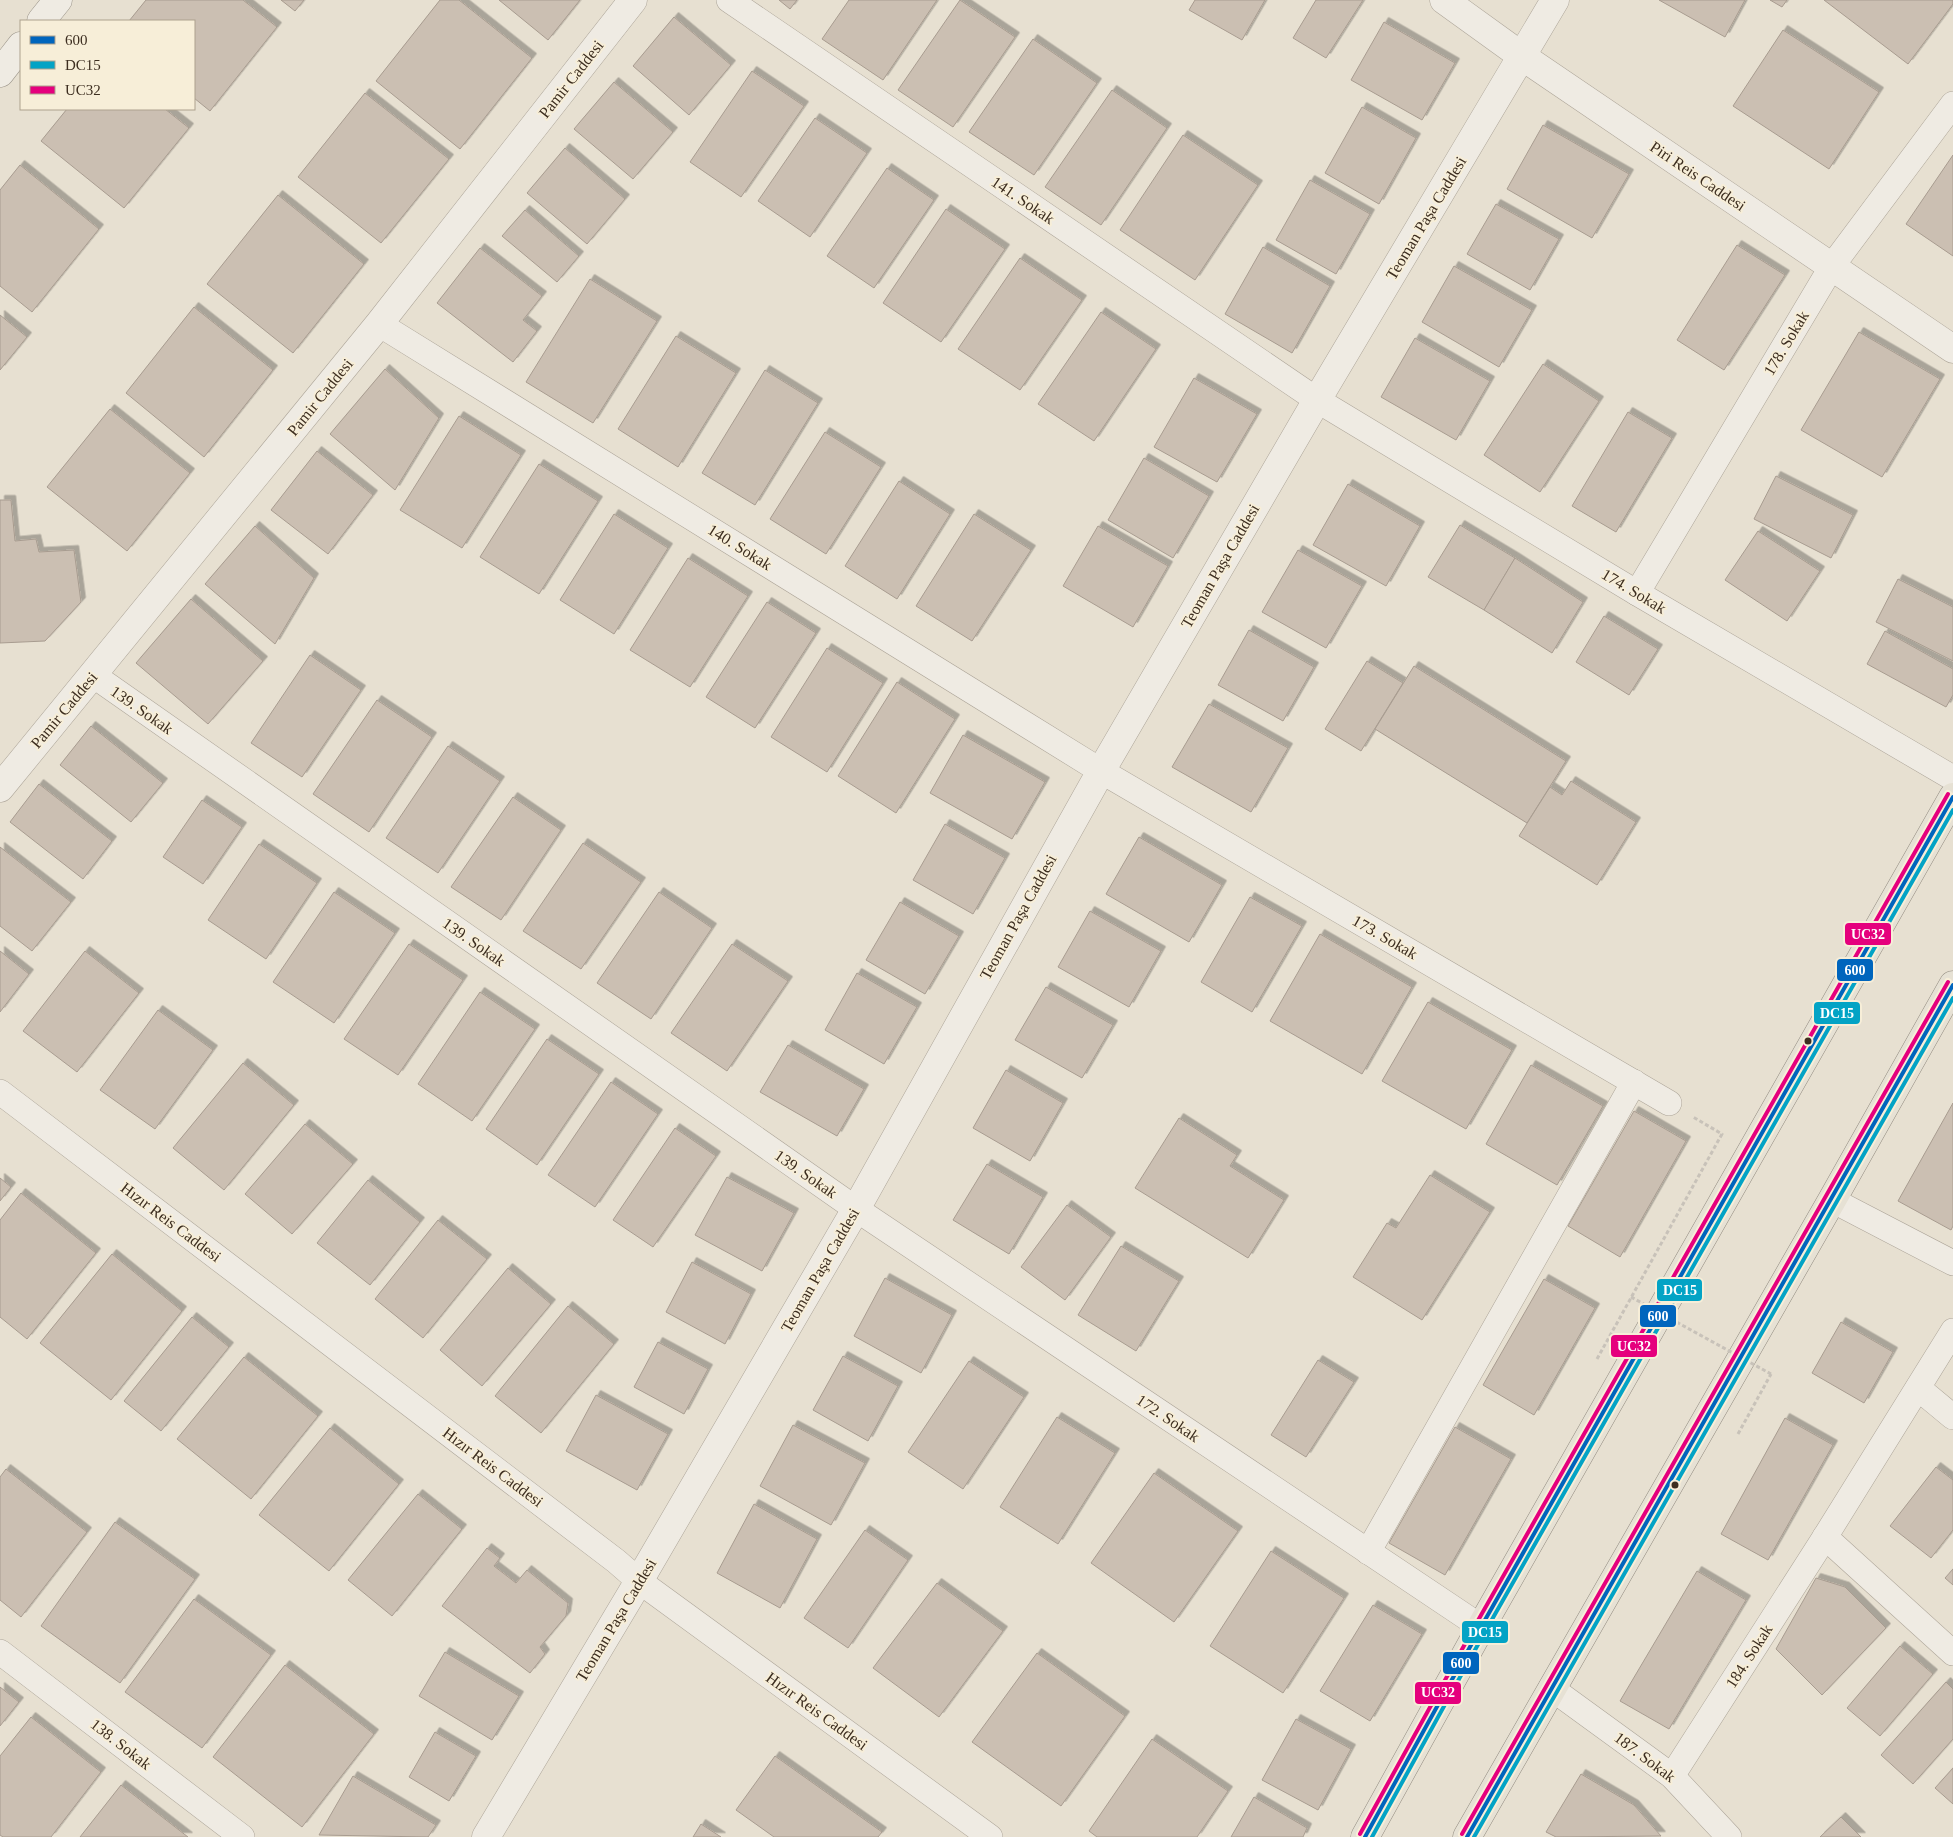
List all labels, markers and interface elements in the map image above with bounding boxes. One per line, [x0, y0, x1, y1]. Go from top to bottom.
legend [20, 20, 195, 110]
text: 600 [65, 32, 88, 48]
street label: Pamir Caddesi [535, 36, 607, 121]
text: DC15 [65, 57, 101, 73]
text: UC32 [65, 82, 101, 98]
street label: Piri Reis Caddesi [1647, 138, 1749, 214]
street label: Teoman Paşa Caddesi [1383, 153, 1471, 283]
street label: 141. Sokak [988, 173, 1058, 227]
street label: 178. Sokak [1760, 308, 1812, 378]
street label: Pamir Caddesi [284, 355, 356, 439]
street label: Teoman Paşa Caddesi [1178, 501, 1264, 631]
street label: 140. Sokak [705, 521, 775, 573]
street label: 174. Sokak [1599, 565, 1669, 617]
street label: Pamir Caddesi [27, 668, 101, 751]
street label: 139. Sokak [108, 682, 176, 738]
street label: Teoman Paşa Caddesi [977, 851, 1061, 983]
street label: 173. Sokak [1350, 912, 1420, 962]
street label: 139. Sokak [440, 914, 508, 970]
line badge: UC32 [1844, 922, 1892, 946]
text: UC32 [1851, 927, 1885, 942]
line badge: 600 [1836, 958, 1874, 982]
text: 600 [1845, 963, 1866, 978]
line badge: DC15 [1813, 1001, 1861, 1025]
text: DC15 [1820, 1006, 1854, 1021]
unlabelled marker [1803, 1036, 1813, 1046]
street label: 139. Sokak [772, 1146, 840, 1202]
street label: Hızır Reis Caddesi [118, 1179, 225, 1265]
street label: Teoman Paşa Caddesi [778, 1205, 864, 1335]
line badge: DC15 [1656, 1278, 1703, 1302]
text: DC15 [1663, 1283, 1697, 1298]
line badge: 600 [1639, 1304, 1677, 1328]
text: 600 [1648, 1309, 1669, 1324]
line badge: UC32 [1610, 1334, 1658, 1358]
text: UC32 [1617, 1339, 1651, 1354]
street label: 172. Sokak [1133, 1391, 1203, 1445]
street label: Hızır Reis Caddesi [440, 1424, 547, 1510]
unlabelled marker [1670, 1480, 1680, 1490]
street label: Teoman Paşa Caddesi [573, 1555, 661, 1685]
line badge: DC15 [1461, 1620, 1509, 1644]
street label: 184. Sokak [1722, 1621, 1776, 1691]
text: DC15 [1468, 1625, 1502, 1640]
line badge: 600 [1442, 1651, 1480, 1675]
text: 600 [1451, 1656, 1472, 1671]
street label: Hızır Reis Caddesi [763, 1669, 871, 1754]
line badge: UC32 [1414, 1681, 1462, 1705]
text: UC32 [1421, 1685, 1455, 1700]
street label: 138. Sokak [87, 1715, 155, 1773]
street label: 187. Sokak [1611, 1729, 1679, 1785]

